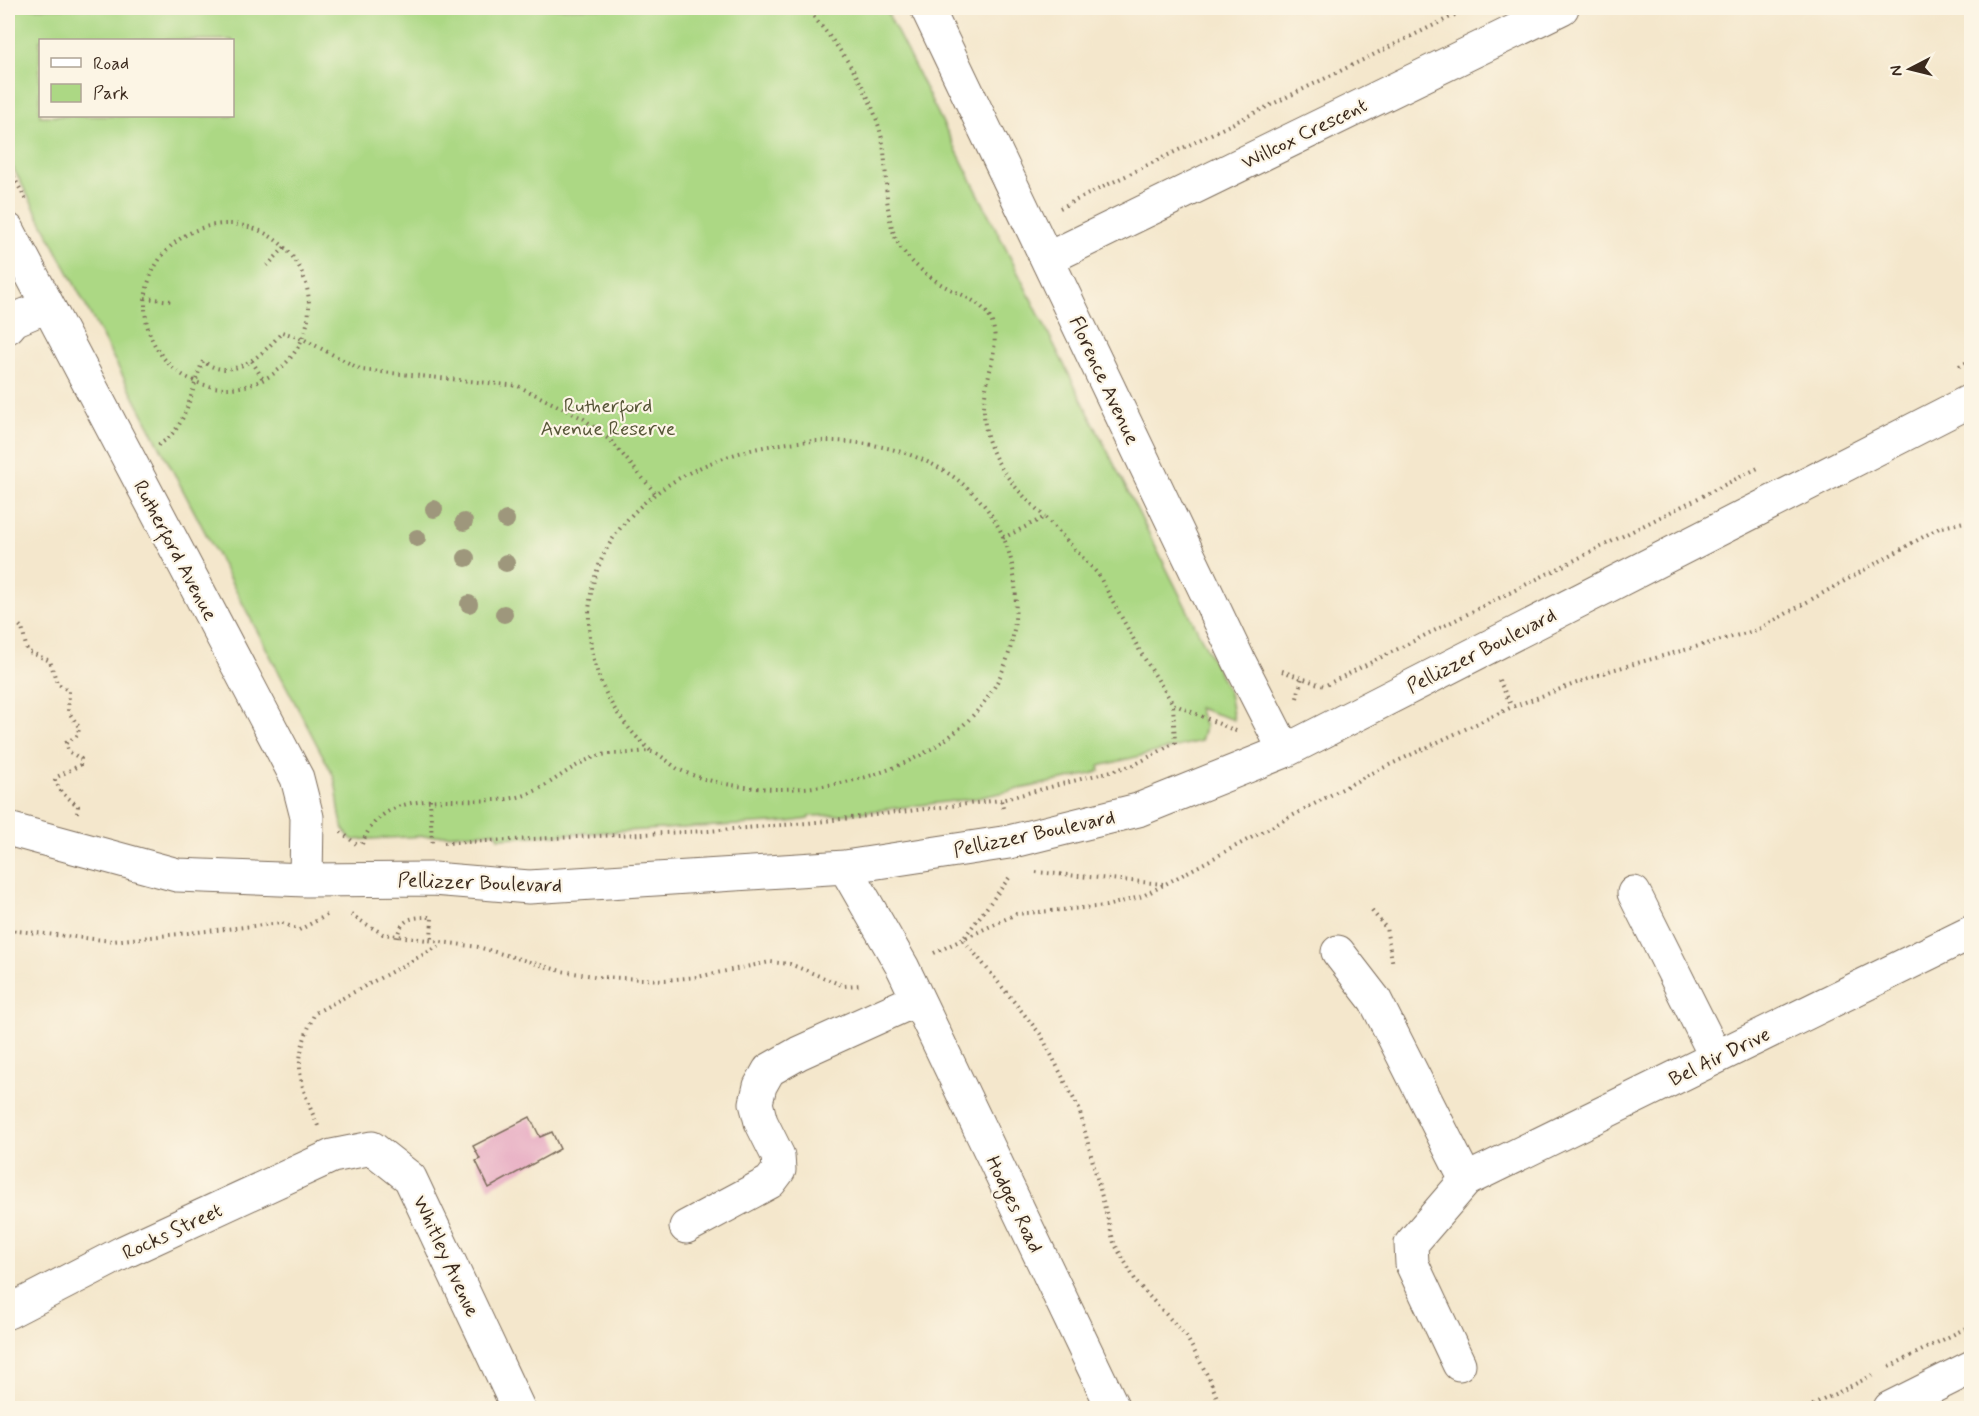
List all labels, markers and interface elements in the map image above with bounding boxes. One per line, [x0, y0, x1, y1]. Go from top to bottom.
legend [39, 39, 234, 117]
north arrow [1880, 39, 1940, 99]
text: Road [93, 52, 129, 76]
text: N [1886, 64, 1908, 77]
text: Park [93, 82, 129, 106]
street label: Willcox Crescent [1237, 92, 1372, 176]
street label: Florence Avenue [1062, 312, 1145, 450]
park label: Rutherford Avenue Reserve [540, 393, 676, 443]
street label: Rutherford Avenue [124, 476, 223, 627]
street label: Pellizzer Boulevard [1402, 602, 1561, 701]
street label: Pellizzer Boulevard [951, 804, 1118, 865]
street label: Pellizzer Boulevard [397, 867, 563, 900]
street label: Bel Air Drive [1665, 1021, 1775, 1093]
street label: Hodges Road [978, 1152, 1049, 1258]
street label: Whitley Avenue [406, 1192, 486, 1322]
street label: Rocks Street [118, 1197, 227, 1267]

